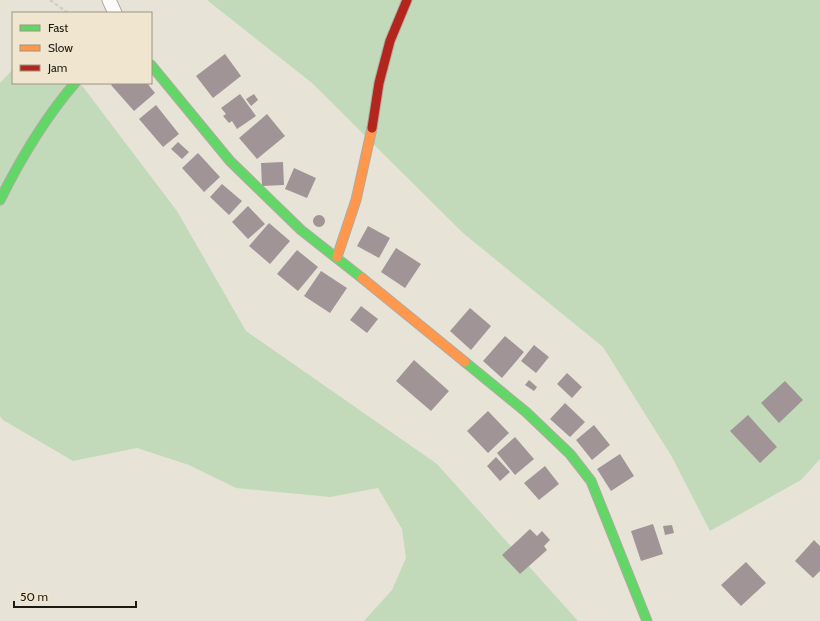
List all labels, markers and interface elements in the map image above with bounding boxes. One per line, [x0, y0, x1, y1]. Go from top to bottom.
legend [12, 12, 152, 84]
text: Fast [48, 20, 68, 35]
text: Slow [48, 40, 73, 55]
text: Jam [47, 60, 67, 75]
scale bar [14, 583, 136, 609]
text: 50 m [20, 589, 48, 604]

